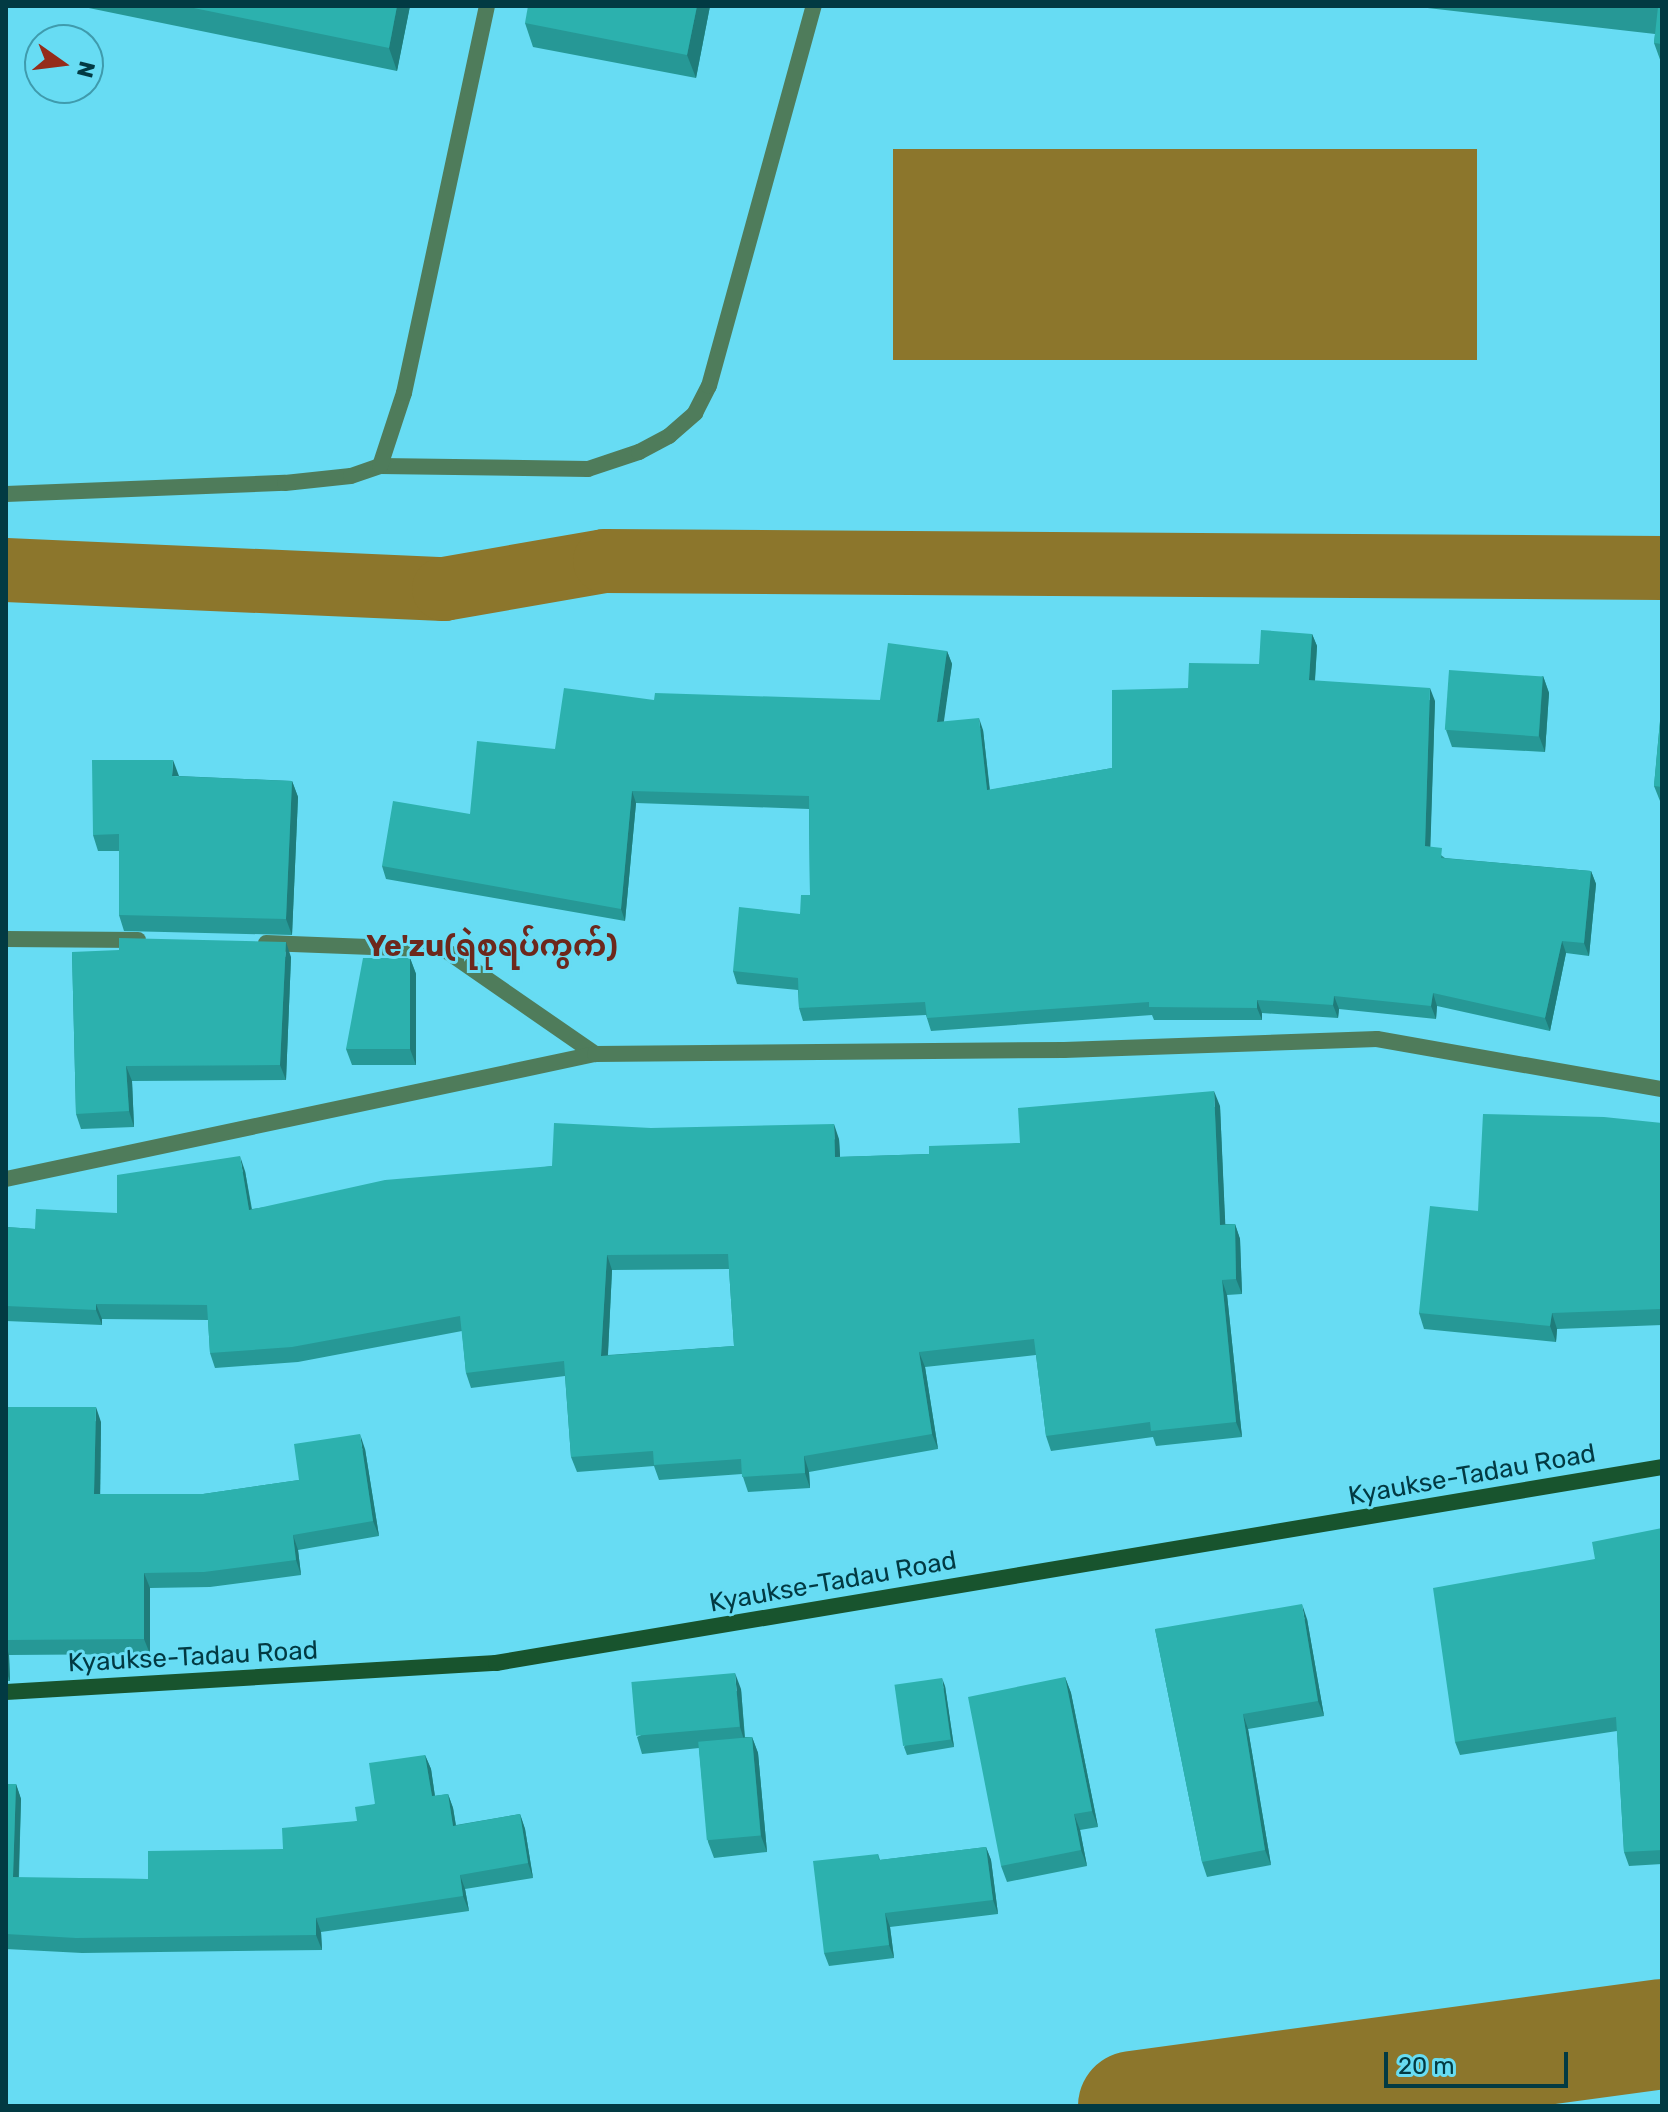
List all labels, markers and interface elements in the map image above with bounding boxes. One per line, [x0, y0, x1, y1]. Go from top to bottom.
north arrow [24, 24, 104, 104]
text: N [71, 58, 101, 80]
district label: Ye'zu(ရဲစုရပ်ကွက်) [366, 928, 618, 964]
street label: Kyaukse-Tadau Road [1346, 1438, 1598, 1512]
street label: Kyaukse-Tadau Road [707, 1545, 959, 1619]
street label: Kyaukse-Tadau Road [67, 1635, 319, 1679]
scale bar [1388, 2036, 1572, 2086]
text: 20 m [1398, 2052, 1455, 2080]

